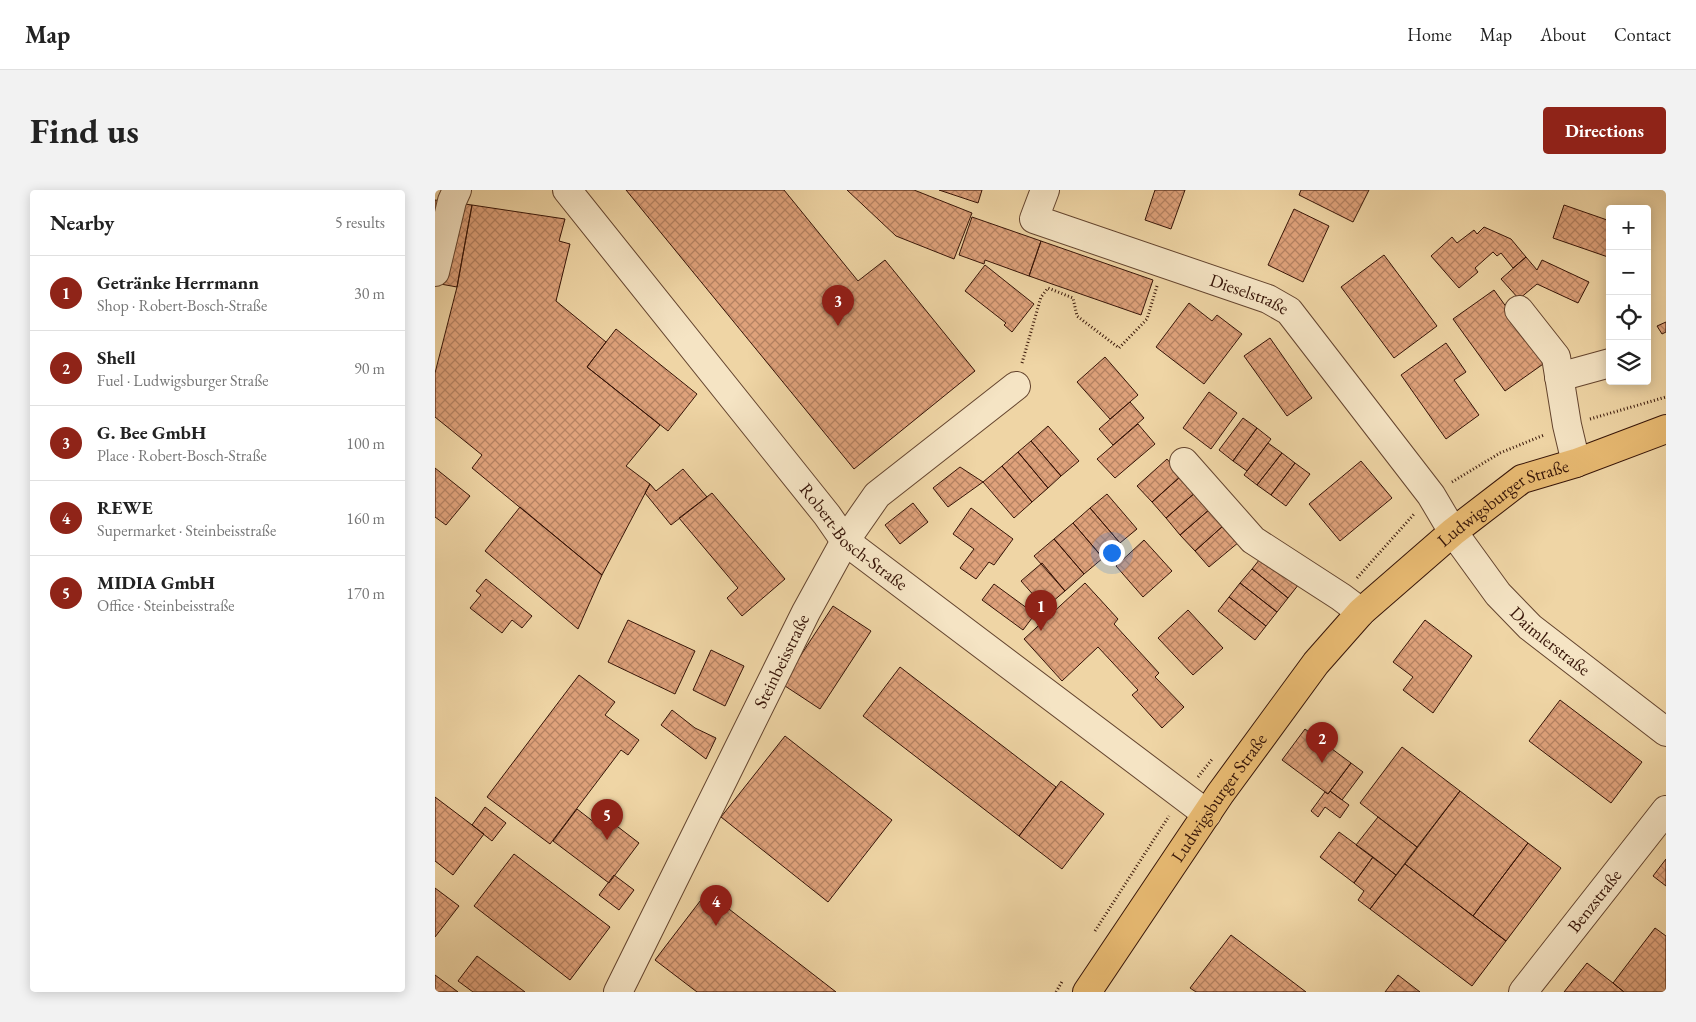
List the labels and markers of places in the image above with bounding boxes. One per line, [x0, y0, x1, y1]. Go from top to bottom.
pin: 3 [822, 285, 854, 326]
pin: 1 [1025, 590, 1057, 631]
pin: 2 [1306, 722, 1338, 763]
pin: 5 [591, 799, 623, 840]
pin: 4 [700, 885, 732, 926]

